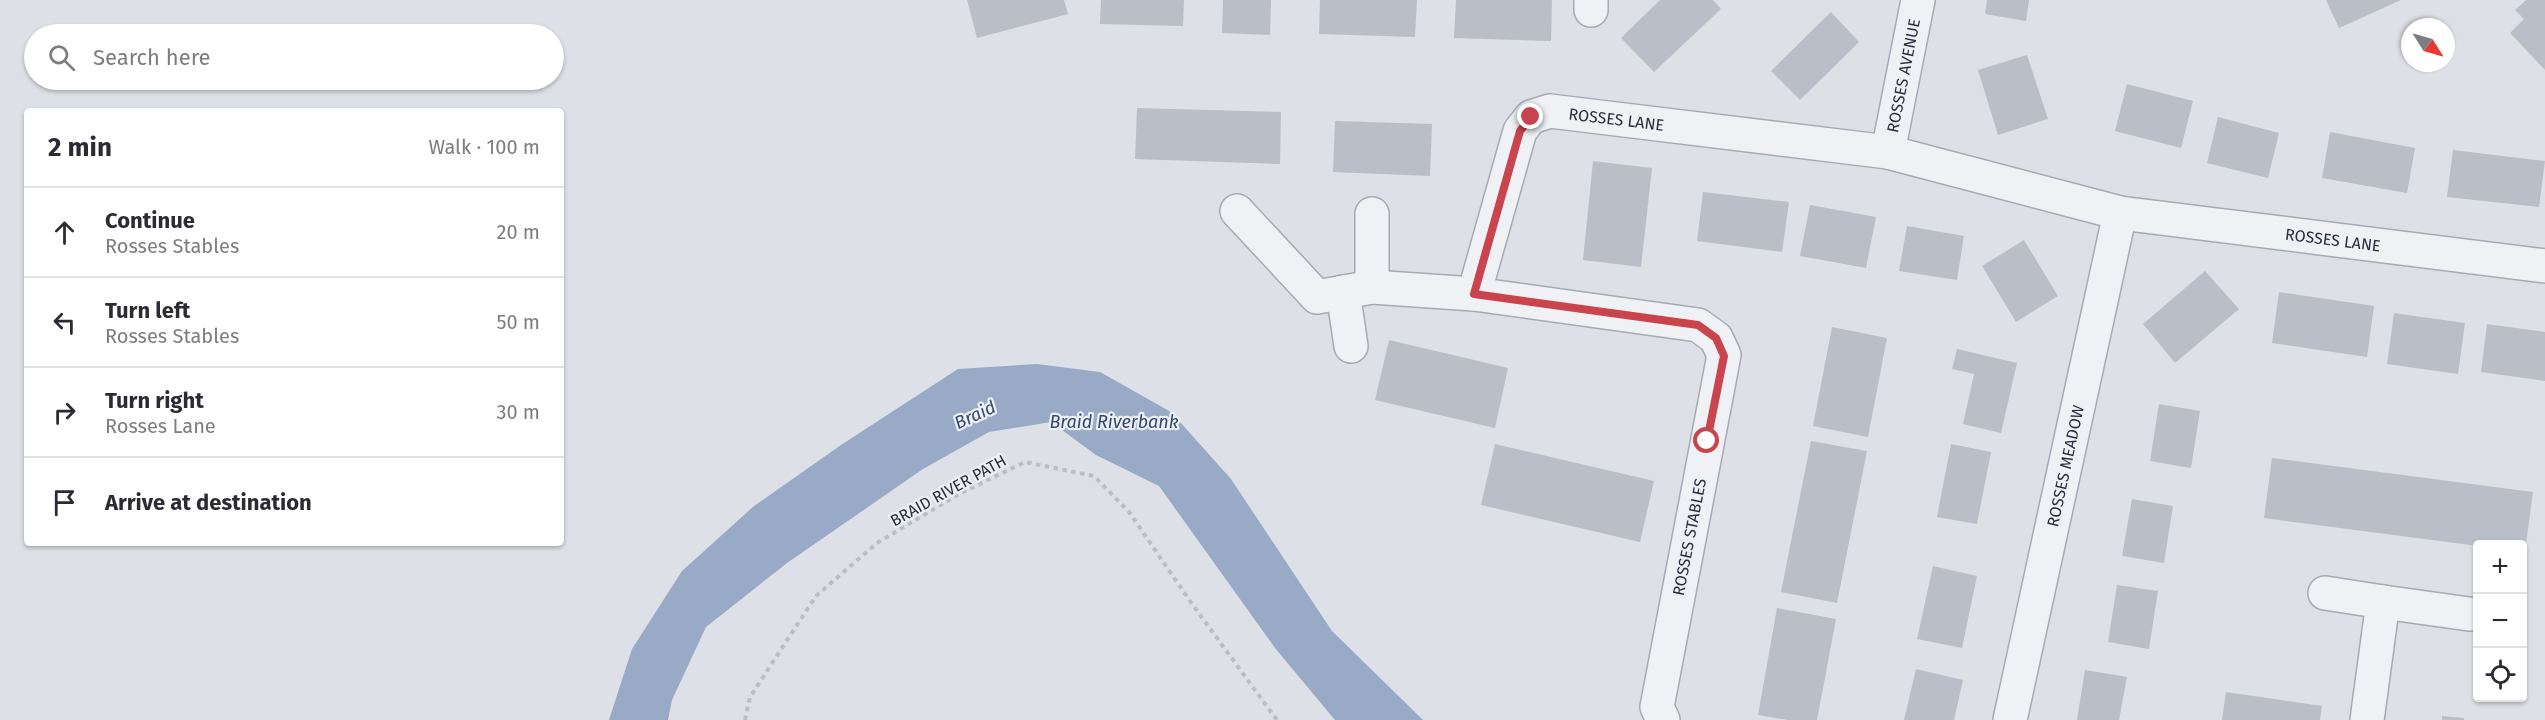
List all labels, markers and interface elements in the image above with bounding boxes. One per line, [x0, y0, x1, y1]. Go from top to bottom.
street label: ROSSES AVENUE [1883, 17, 1924, 134]
north arrow [2401, 18, 2455, 72]
search box [24, 24, 564, 90]
icon: search [45, 41, 78, 74]
text: Search here [93, 44, 211, 71]
route end [1517, 103, 1543, 129]
street label: ROSSES LANE [1568, 104, 1665, 135]
text: 2 min [48, 132, 112, 163]
text: Walk · 100 m [428, 135, 540, 159]
text: Continue [105, 207, 195, 234]
icon: ahead [48, 216, 81, 249]
text: 20 m [497, 220, 540, 244]
street label: ROSSES LANE [2284, 225, 2382, 255]
text: Rosses Stables [105, 234, 239, 258]
text: Turn left [105, 297, 190, 324]
icon: left [48, 306, 81, 339]
text: 50 m [496, 310, 540, 334]
text: Rosses Stables [105, 324, 239, 348]
text: Turn right [105, 387, 204, 414]
icon: right [48, 396, 81, 429]
water label: Braid [951, 396, 1000, 434]
text: 30 m [496, 400, 540, 424]
street label: ROSSES MEADOW [2043, 403, 2088, 529]
water label: Braid Riverbank [1049, 411, 1179, 433]
text: Rosses Lane [105, 414, 216, 438]
route start [1693, 427, 1719, 453]
street label: BRAID RIVER PATH [887, 451, 1009, 530]
street label: ROSSES STABLES [1669, 477, 1710, 597]
icon: arrive [48, 486, 81, 519]
text: Arrive at destination [105, 489, 312, 516]
map controls [2473, 540, 2527, 702]
button: + [2473, 540, 2527, 594]
button: − [2473, 594, 2527, 648]
button: locate [2473, 648, 2527, 702]

